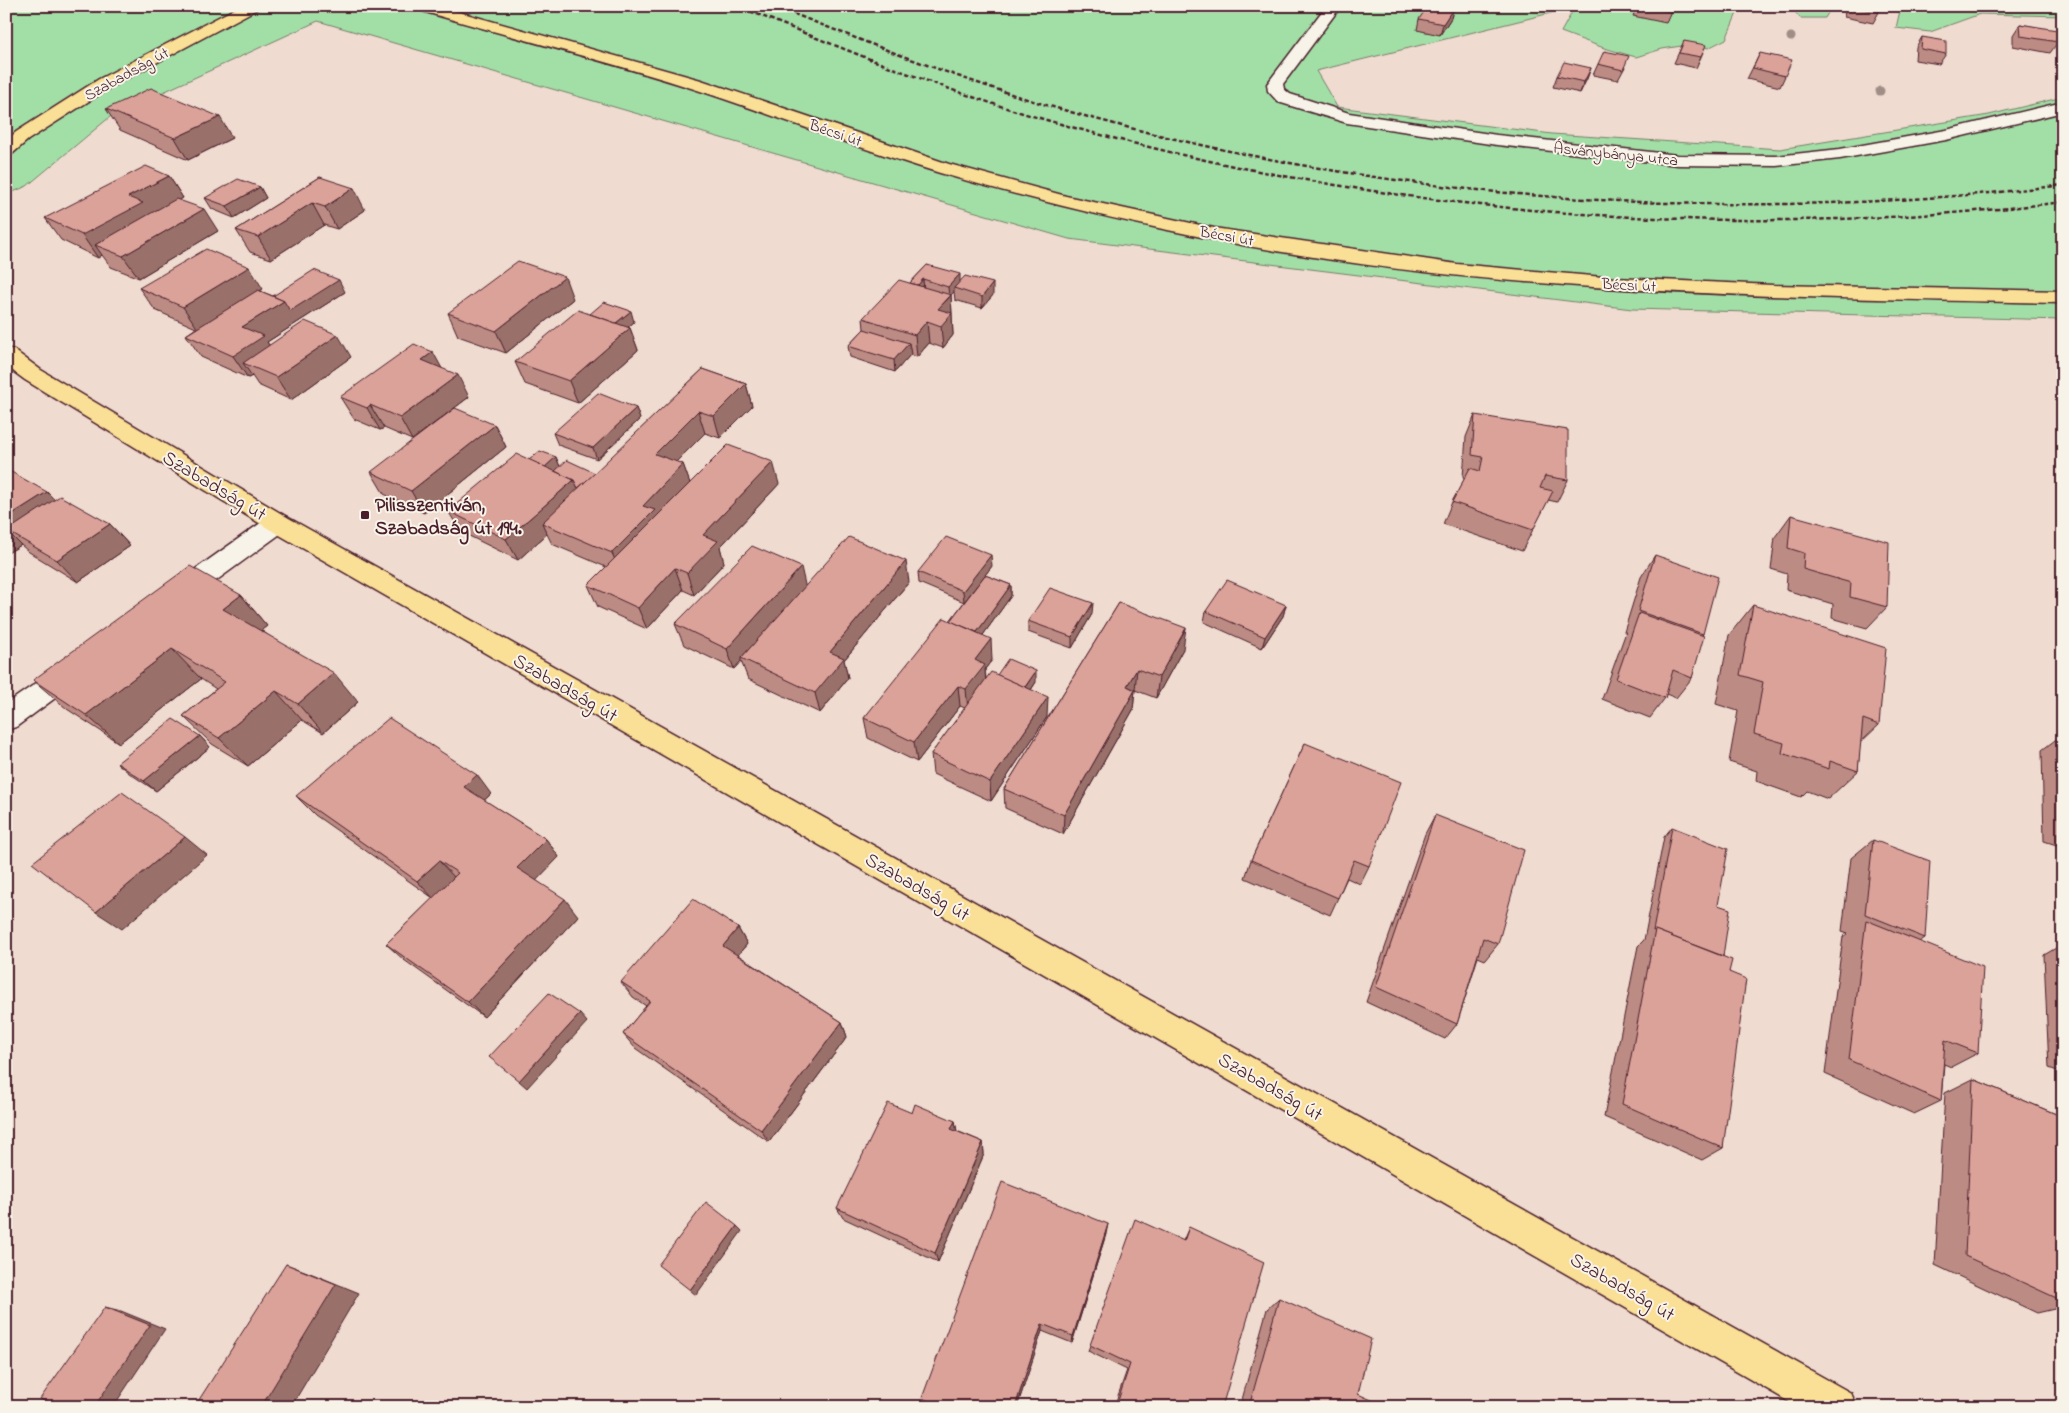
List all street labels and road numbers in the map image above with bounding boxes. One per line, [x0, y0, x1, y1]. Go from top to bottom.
street label: Szabadság út [80, 41, 174, 108]
street label: Bécsi út [805, 113, 866, 154]
street label: Ásványbánya utca [1552, 137, 1679, 173]
street label: Bécsi út [1197, 220, 1256, 254]
street label: Bécsi út [1600, 273, 1657, 299]
street label: Szabadság út [156, 445, 272, 531]
street label: Szabadság út [506, 647, 623, 732]
street label: Szabadság út [858, 846, 975, 931]
street label: Szabadság út [1211, 1046, 1328, 1131]
street label: Szabadság út [1563, 1246, 1680, 1331]

